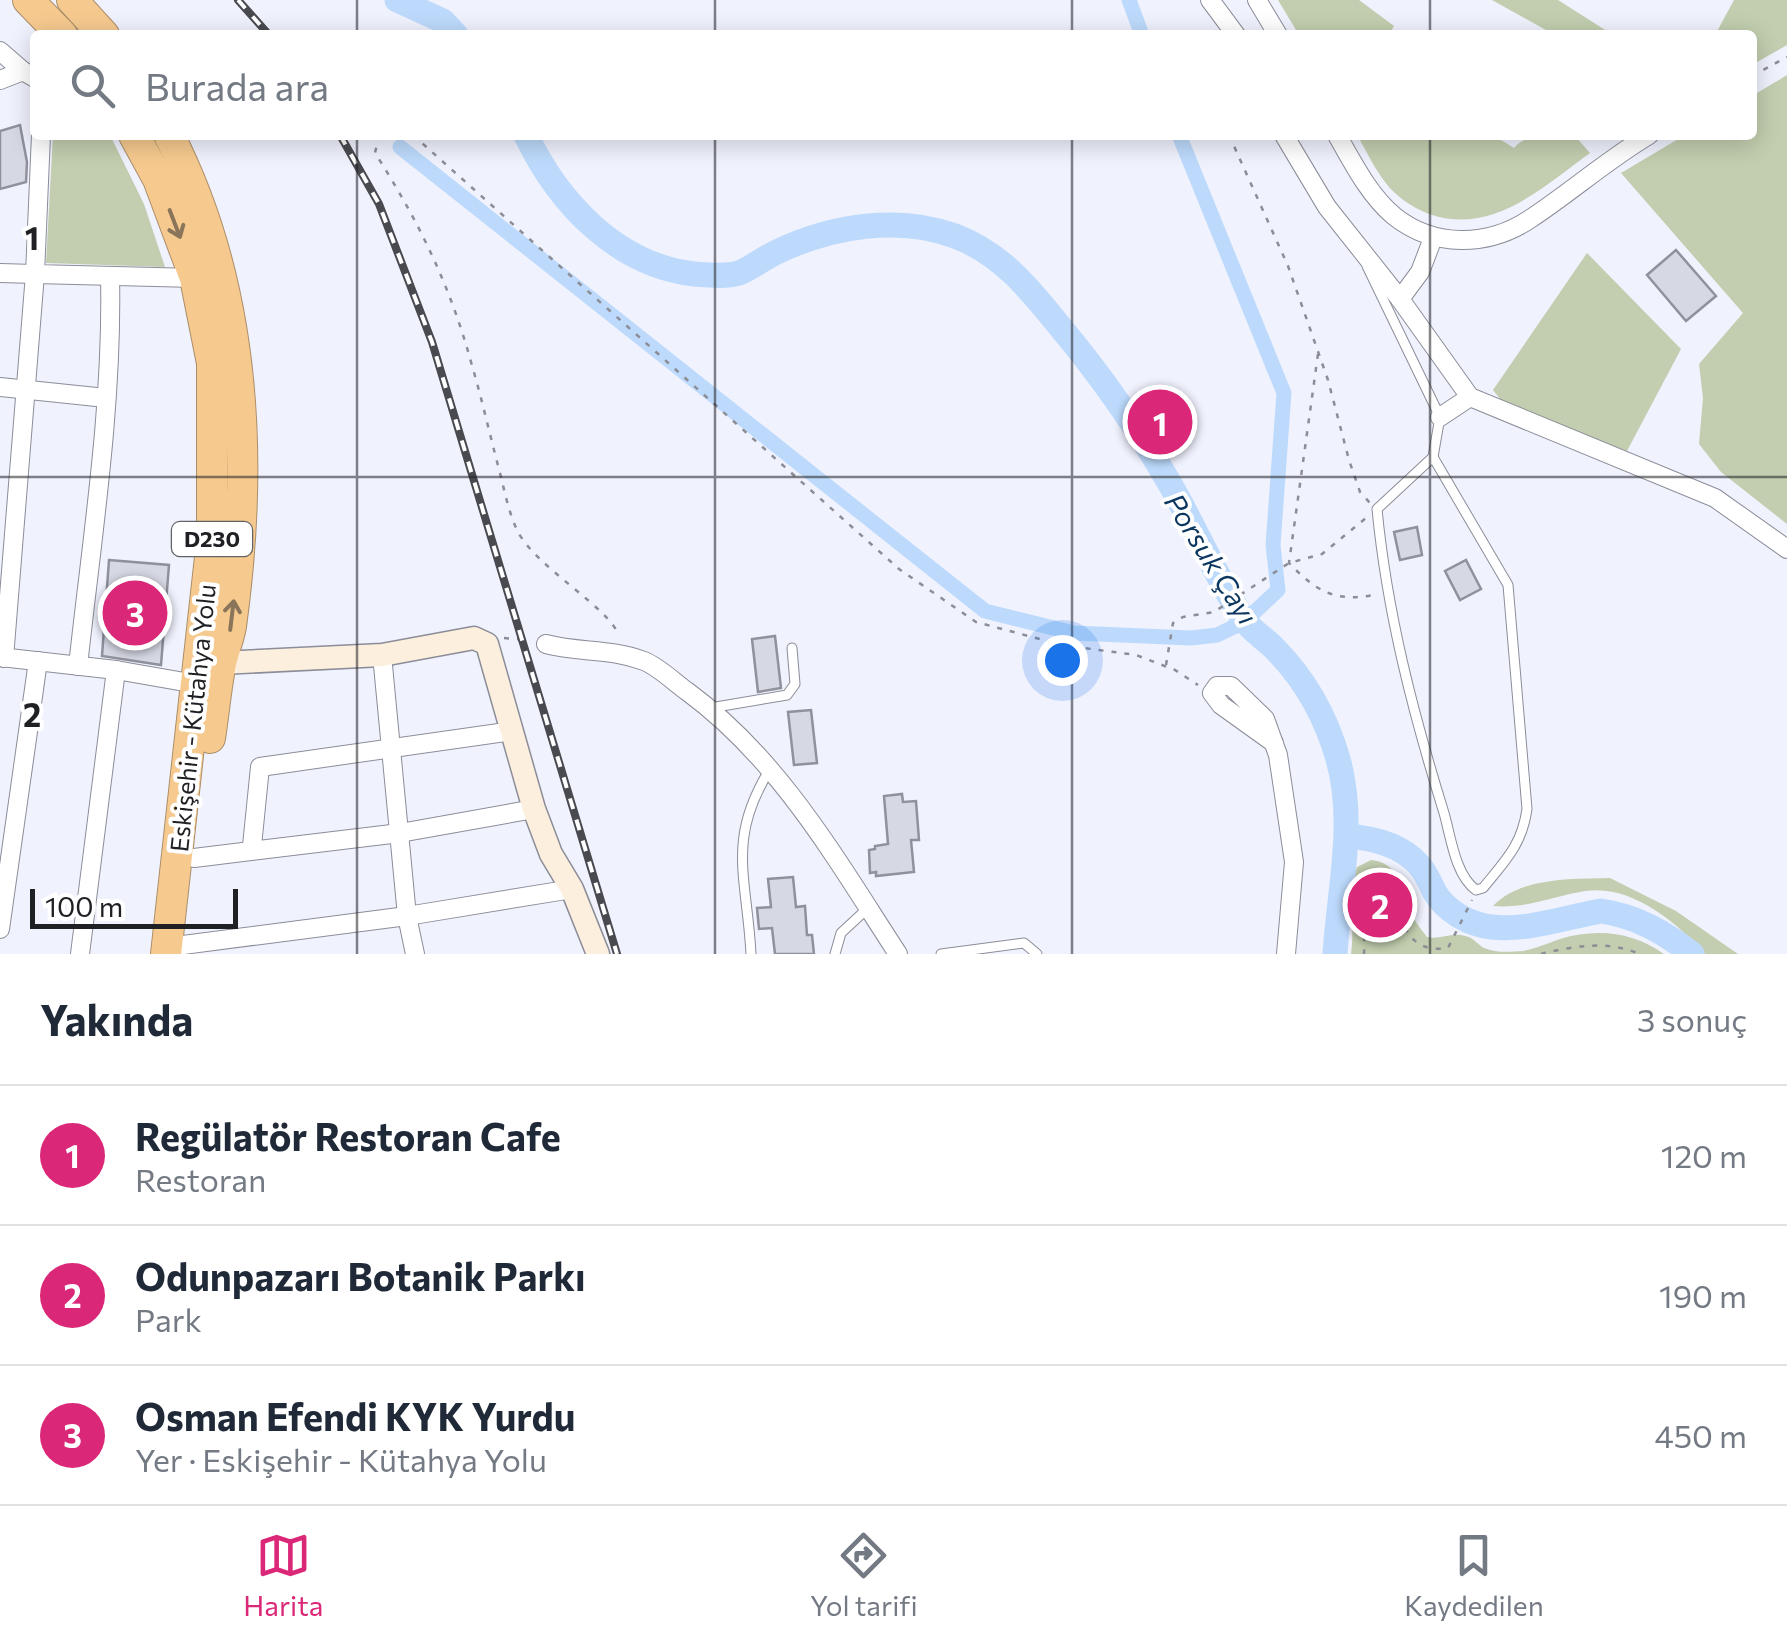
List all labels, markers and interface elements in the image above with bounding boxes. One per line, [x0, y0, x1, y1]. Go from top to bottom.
search box [30, 30, 1757, 140]
icon: search [65, 58, 120, 113]
text: Burada ara [145, 62, 329, 109]
one-way arrow [167, 208, 185, 238]
text: 1 [25, 217, 39, 257]
pin: 1 [1128, 384, 1192, 460]
water label: Porsuk Çayı [1158, 487, 1266, 630]
road number: D230 [172, 522, 252, 556]
pin: 3 [102, 576, 168, 650]
street label: Eskişehir - Kütahya Yolu [163, 583, 221, 853]
one-way arrow [223, 600, 241, 632]
your location [1037, 635, 1088, 686]
text: 2 [23, 694, 41, 734]
pin: 2 [1348, 868, 1412, 942]
scale bar [30, 884, 238, 928]
text: 100 m [45, 889, 123, 923]
text: Yakında [40, 993, 193, 1045]
text: 3 sonuç [1637, 999, 1747, 1039]
text: Regülatör Restoran Cafe [135, 1112, 561, 1159]
text: 1 [65, 1135, 80, 1175]
text: 120 m [1661, 1135, 1747, 1175]
text: Restoran [135, 1159, 266, 1199]
text: Odunpazarı Botanik Parkı [135, 1252, 586, 1299]
text: 2 [63, 1275, 82, 1315]
text: 190 m [1659, 1275, 1747, 1315]
text: Park [135, 1299, 202, 1339]
text: Osman Efendi KYK Yurdu [135, 1392, 575, 1439]
text: 3 [63, 1415, 82, 1455]
text: 450 m [1654, 1415, 1747, 1455]
text: Yer · Eskişehir - Kütahya Yolu [135, 1439, 547, 1479]
tab: Harita [243, 1528, 323, 1622]
tab: Yol tarifi [810, 1528, 918, 1622]
tab: Kaydedilen [1404, 1528, 1544, 1622]

